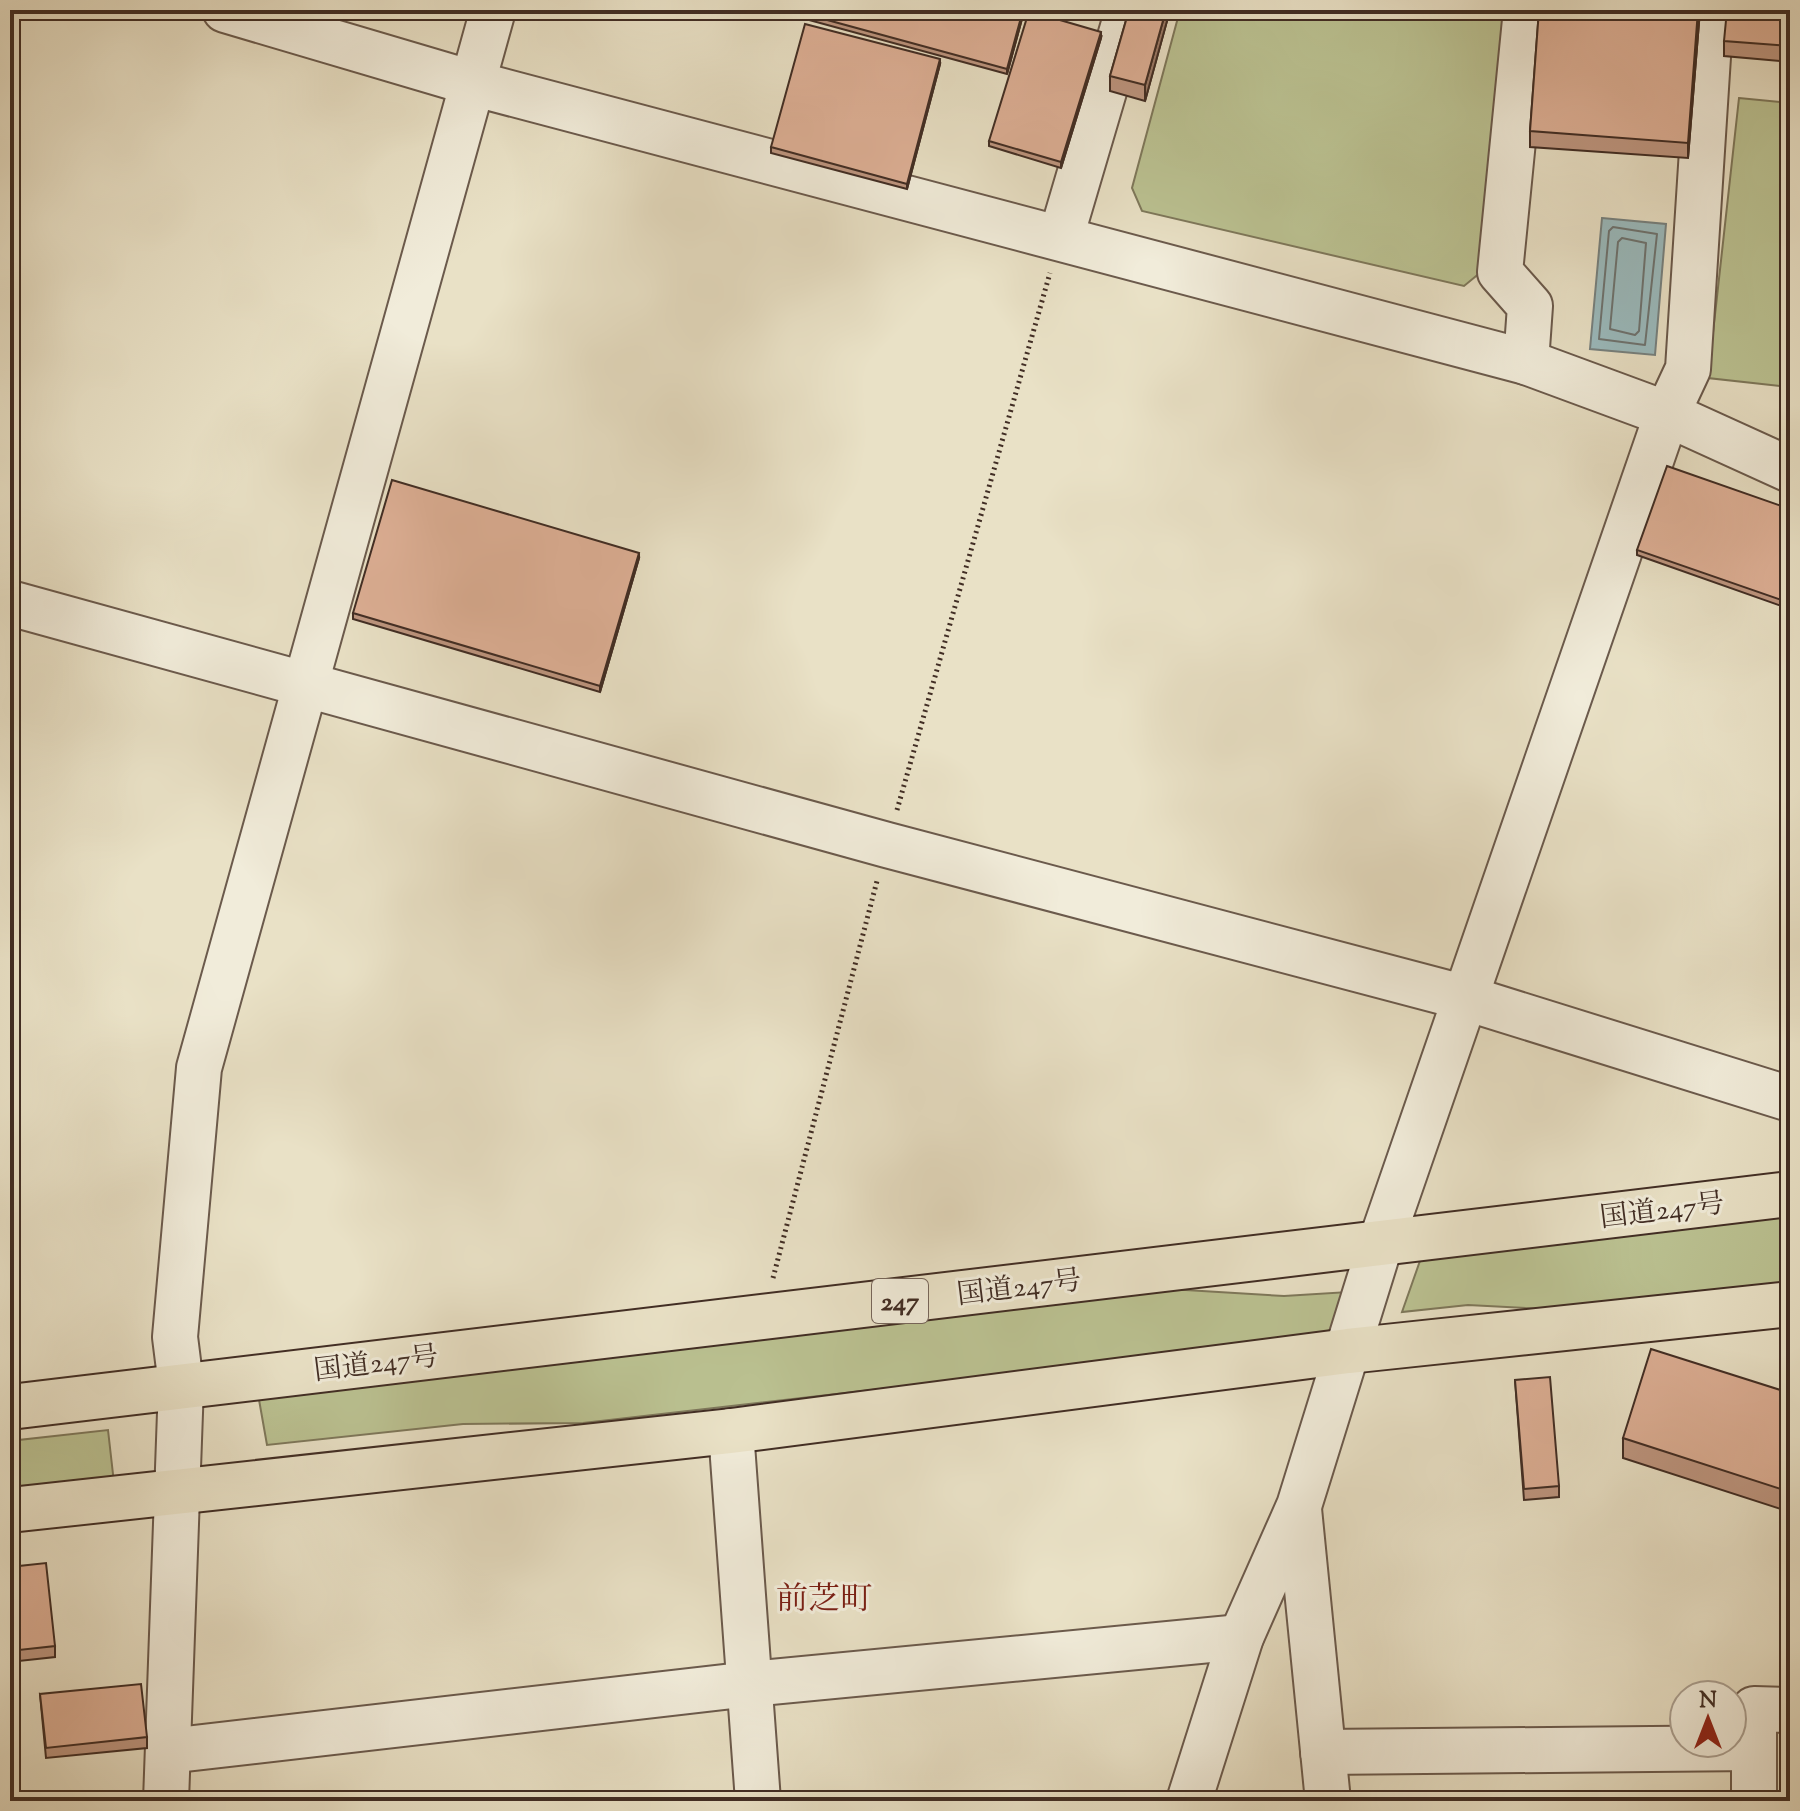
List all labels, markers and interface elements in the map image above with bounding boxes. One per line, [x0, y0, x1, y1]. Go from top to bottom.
street label: 国道247号 [1598, 1184, 1727, 1239]
street label: 国道247号 [955, 1261, 1084, 1316]
road number: 247 [872, 1279, 928, 1323]
street label: 国道247号 [312, 1337, 441, 1392]
district label: 前芝町 [776, 1578, 872, 1624]
north arrow [1668, 1679, 1748, 1759]
text: N [1699, 1686, 1717, 1718]

